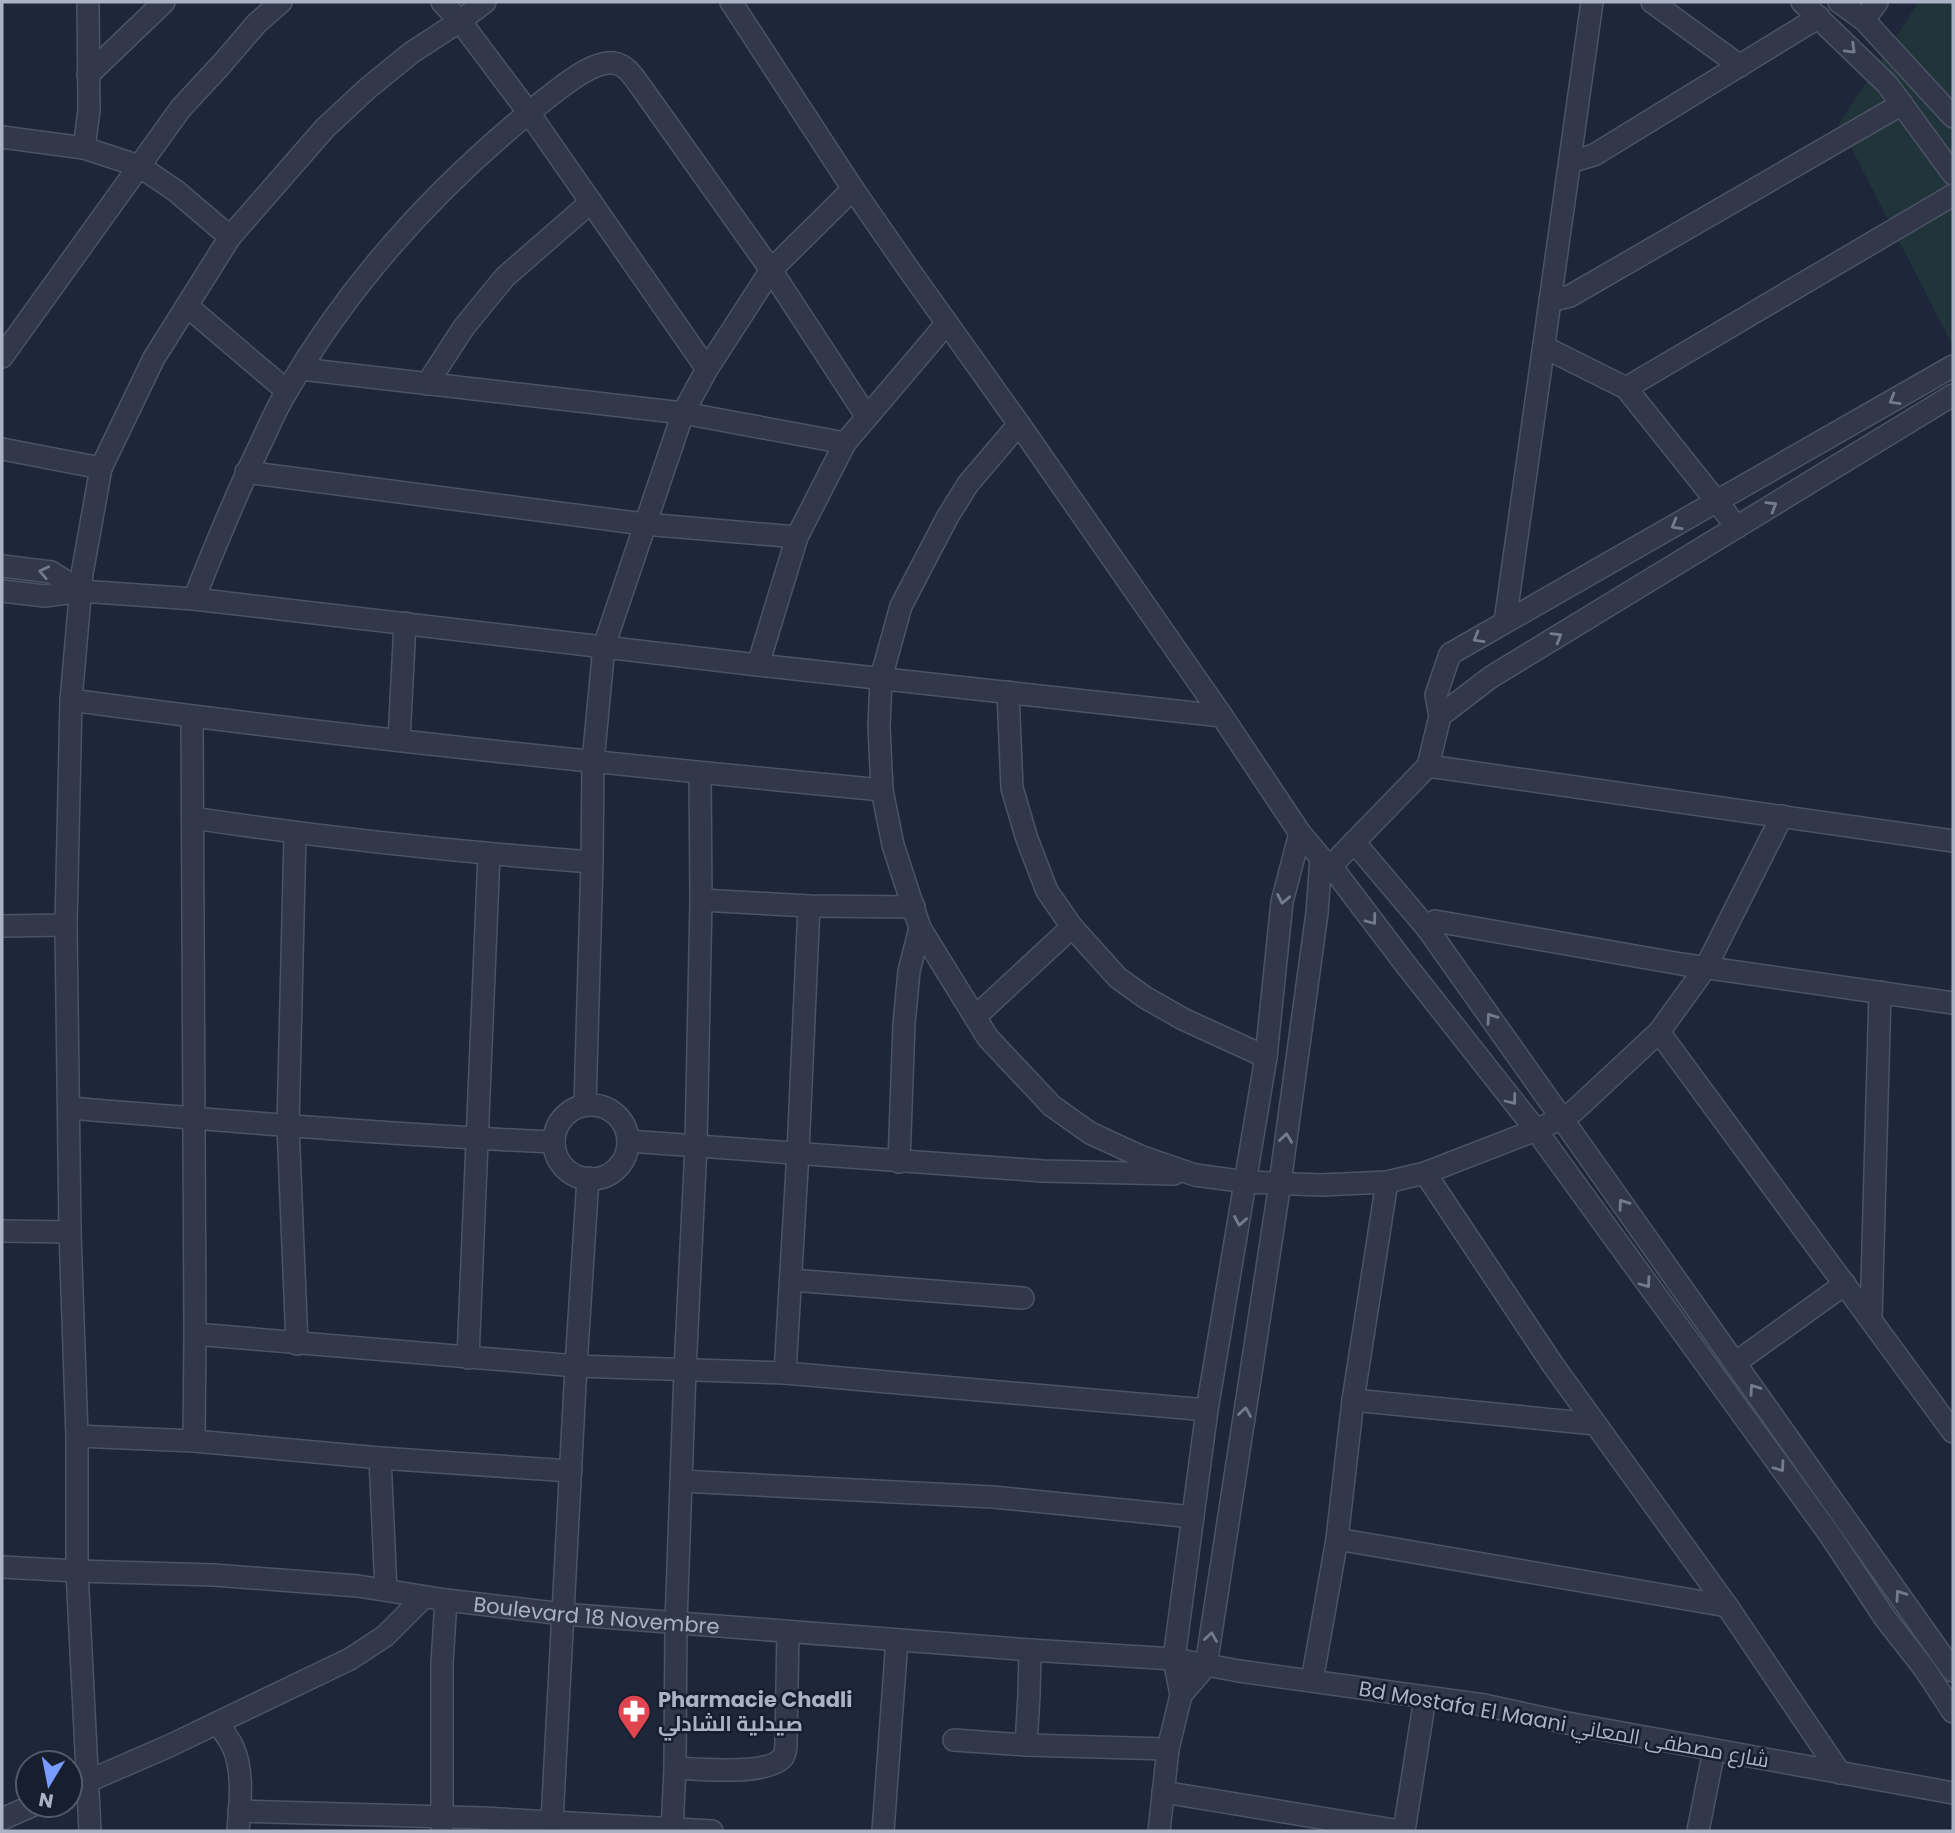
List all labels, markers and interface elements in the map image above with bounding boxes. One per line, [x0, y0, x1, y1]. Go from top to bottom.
one-way arrow [1843, 41, 1856, 54]
one-way arrow [1889, 391, 1902, 404]
one-way arrow [1764, 501, 1777, 514]
one-way arrow [1670, 517, 1683, 530]
one-way arrow [38, 565, 50, 580]
one-way arrow [1473, 630, 1485, 643]
one-way arrow [1549, 632, 1562, 645]
one-way arrow [1277, 893, 1292, 905]
one-way arrow [1363, 912, 1376, 925]
one-way arrow [1487, 1013, 1499, 1026]
one-way arrow [1503, 1092, 1516, 1104]
one-way arrow [1278, 1133, 1293, 1144]
one-way arrow [1619, 1199, 1631, 1212]
one-way arrow [1233, 1215, 1248, 1227]
one-way arrow [1638, 1275, 1650, 1288]
one-way arrow [1750, 1385, 1762, 1397]
one-way arrow [1237, 1406, 1252, 1418]
one-way arrow [1772, 1459, 1785, 1472]
street label: Boulevard 18 Novembre [472, 1589, 721, 1641]
one-way arrow [1896, 1590, 1908, 1603]
one-way arrow [1203, 1631, 1218, 1643]
street label: Bd Mostafa El Maani شارع مصطفى المعاني [1356, 1674, 1771, 1776]
place label: Pharmacie Chadli صيدلية الشادلي [658, 1685, 852, 1741]
pharmacy icon: Pharmacie Chadli صيدلية الشادلي [615, 1692, 653, 1741]
north arrow [14, 1749, 84, 1819]
text: N [37, 1786, 56, 1815]

